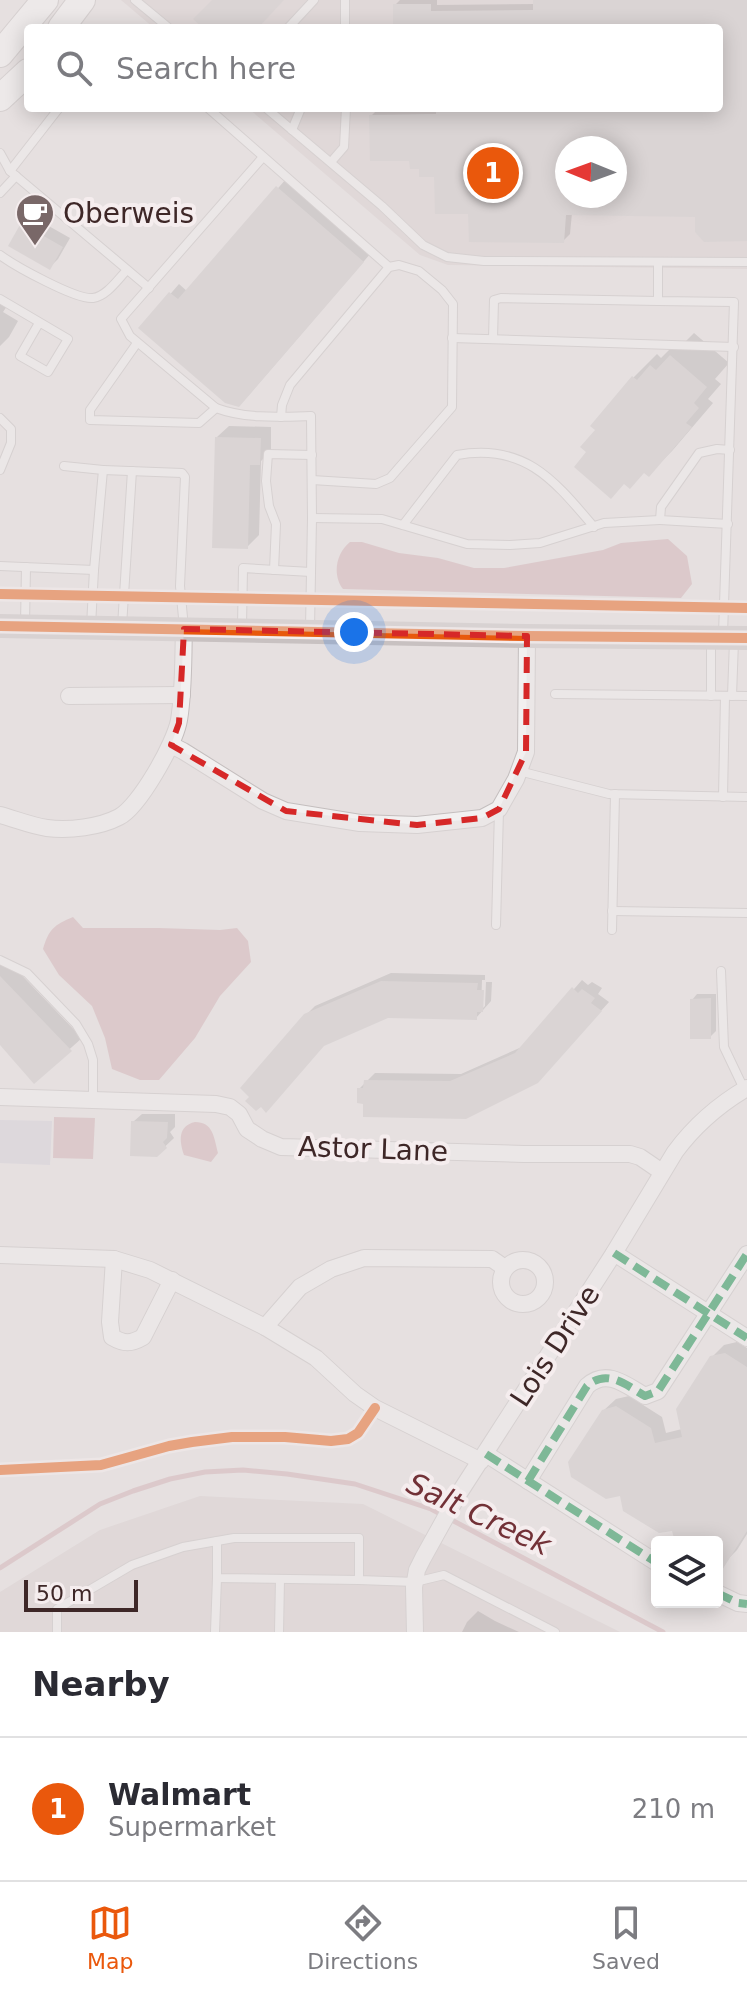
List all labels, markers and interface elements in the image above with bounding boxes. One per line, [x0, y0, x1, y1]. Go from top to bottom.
search box [24, 24, 723, 112]
icon: search [52, 46, 96, 90]
text: Search here [116, 51, 296, 86]
north arrow [555, 136, 627, 208]
pin: 1 [467, 143, 519, 203]
cafe icon: Oberweis [14, 192, 56, 247]
place label: Oberweis [63, 197, 194, 230]
your location [334, 612, 374, 652]
street label: Astor Lane [297, 1130, 449, 1168]
street label: Lois Drive [504, 1279, 606, 1413]
water label: Salt Creek [402, 1465, 558, 1563]
map controls [651, 1536, 723, 1608]
button: layers [651, 1536, 723, 1608]
scale bar [24, 1576, 138, 1612]
text: 50 m [36, 1581, 92, 1606]
text: Nearby [32, 1664, 170, 1704]
text: Walmart [108, 1777, 251, 1812]
text: 1 [49, 1794, 67, 1824]
text: 210 m [632, 1794, 715, 1824]
text: Supermarket [108, 1812, 276, 1842]
tab: Map [87, 1901, 133, 1974]
tab: Directions [307, 1901, 418, 1974]
tab: Saved [592, 1901, 660, 1974]

